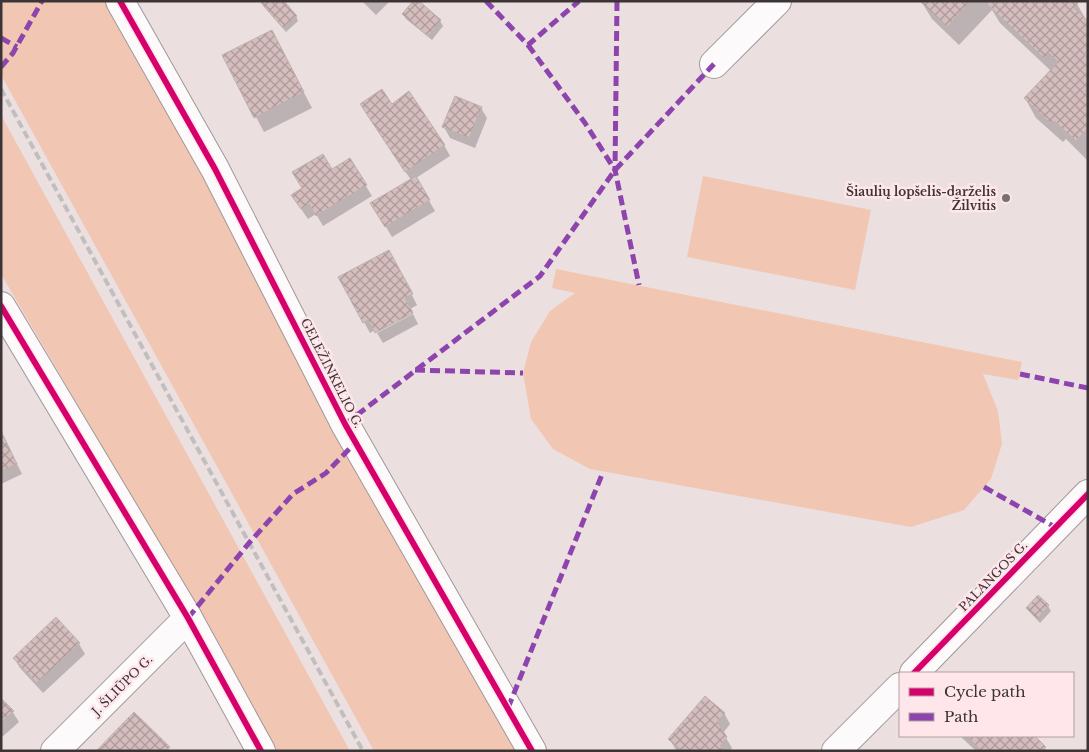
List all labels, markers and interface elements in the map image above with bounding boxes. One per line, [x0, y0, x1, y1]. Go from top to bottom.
place label: Šiaulių lopšelis-darželis Žilvitis [846, 183, 996, 213]
marker: Šiaulių lopšelis-darželis Žilvitis [1000, 192, 1012, 204]
street label: GELEŽINKELIO G. [298, 315, 367, 431]
street label: PALANGOS G. [956, 538, 1030, 614]
street label: J. ŠLIŪPO G. [86, 651, 155, 720]
legend [899, 672, 1074, 737]
text: Cycle path [944, 682, 1026, 701]
text: Path [944, 707, 978, 726]

